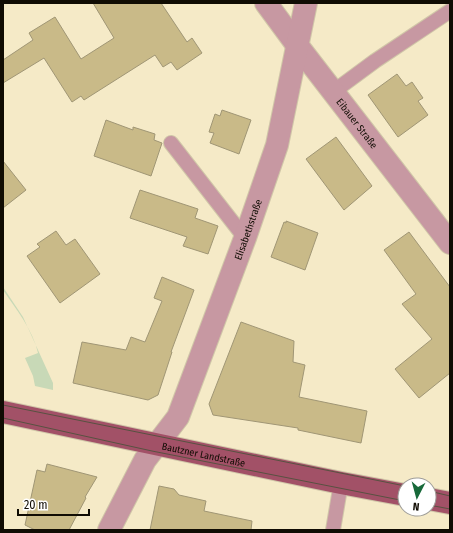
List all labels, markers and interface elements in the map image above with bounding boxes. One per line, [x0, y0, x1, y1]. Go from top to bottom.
street label: Eibauer Straße [334, 96, 380, 151]
street label: Elisabethstraße [232, 198, 265, 262]
street label: Bautzner Landstraße [161, 441, 246, 470]
north arrow [397, 477, 437, 517]
scale bar [18, 491, 89, 517]
text: 20 m [24, 498, 48, 512]
text: N [412, 500, 420, 513]

